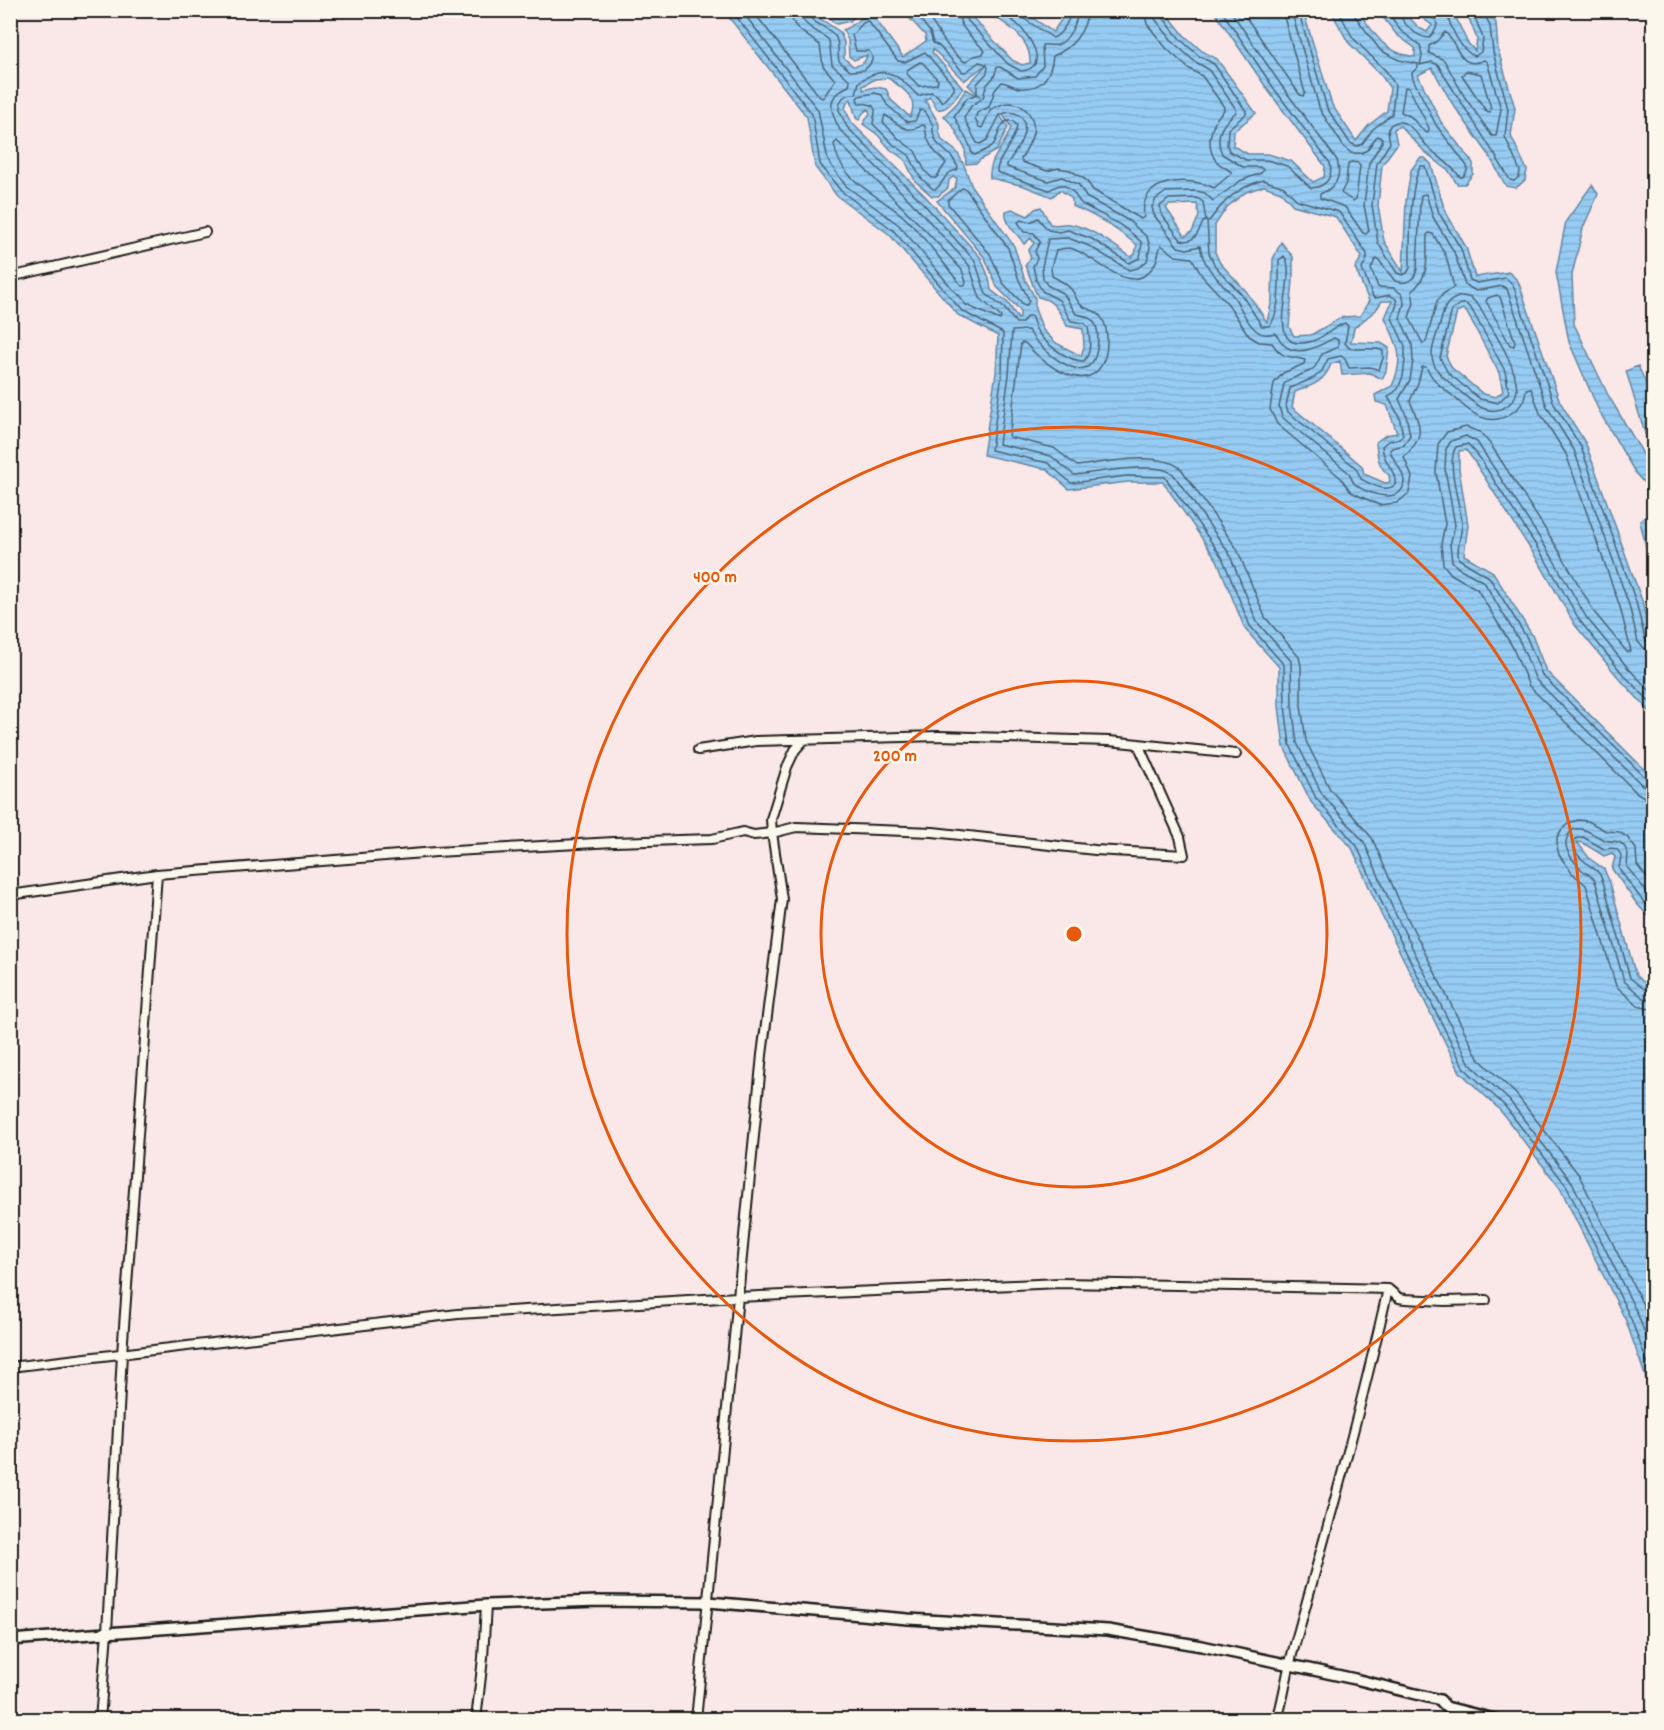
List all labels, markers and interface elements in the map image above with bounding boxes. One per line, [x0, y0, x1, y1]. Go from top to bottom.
text: 400 m [693, 566, 737, 591]
text: 200 m [873, 745, 917, 770]
centre of rings [1064, 924, 1084, 944]

